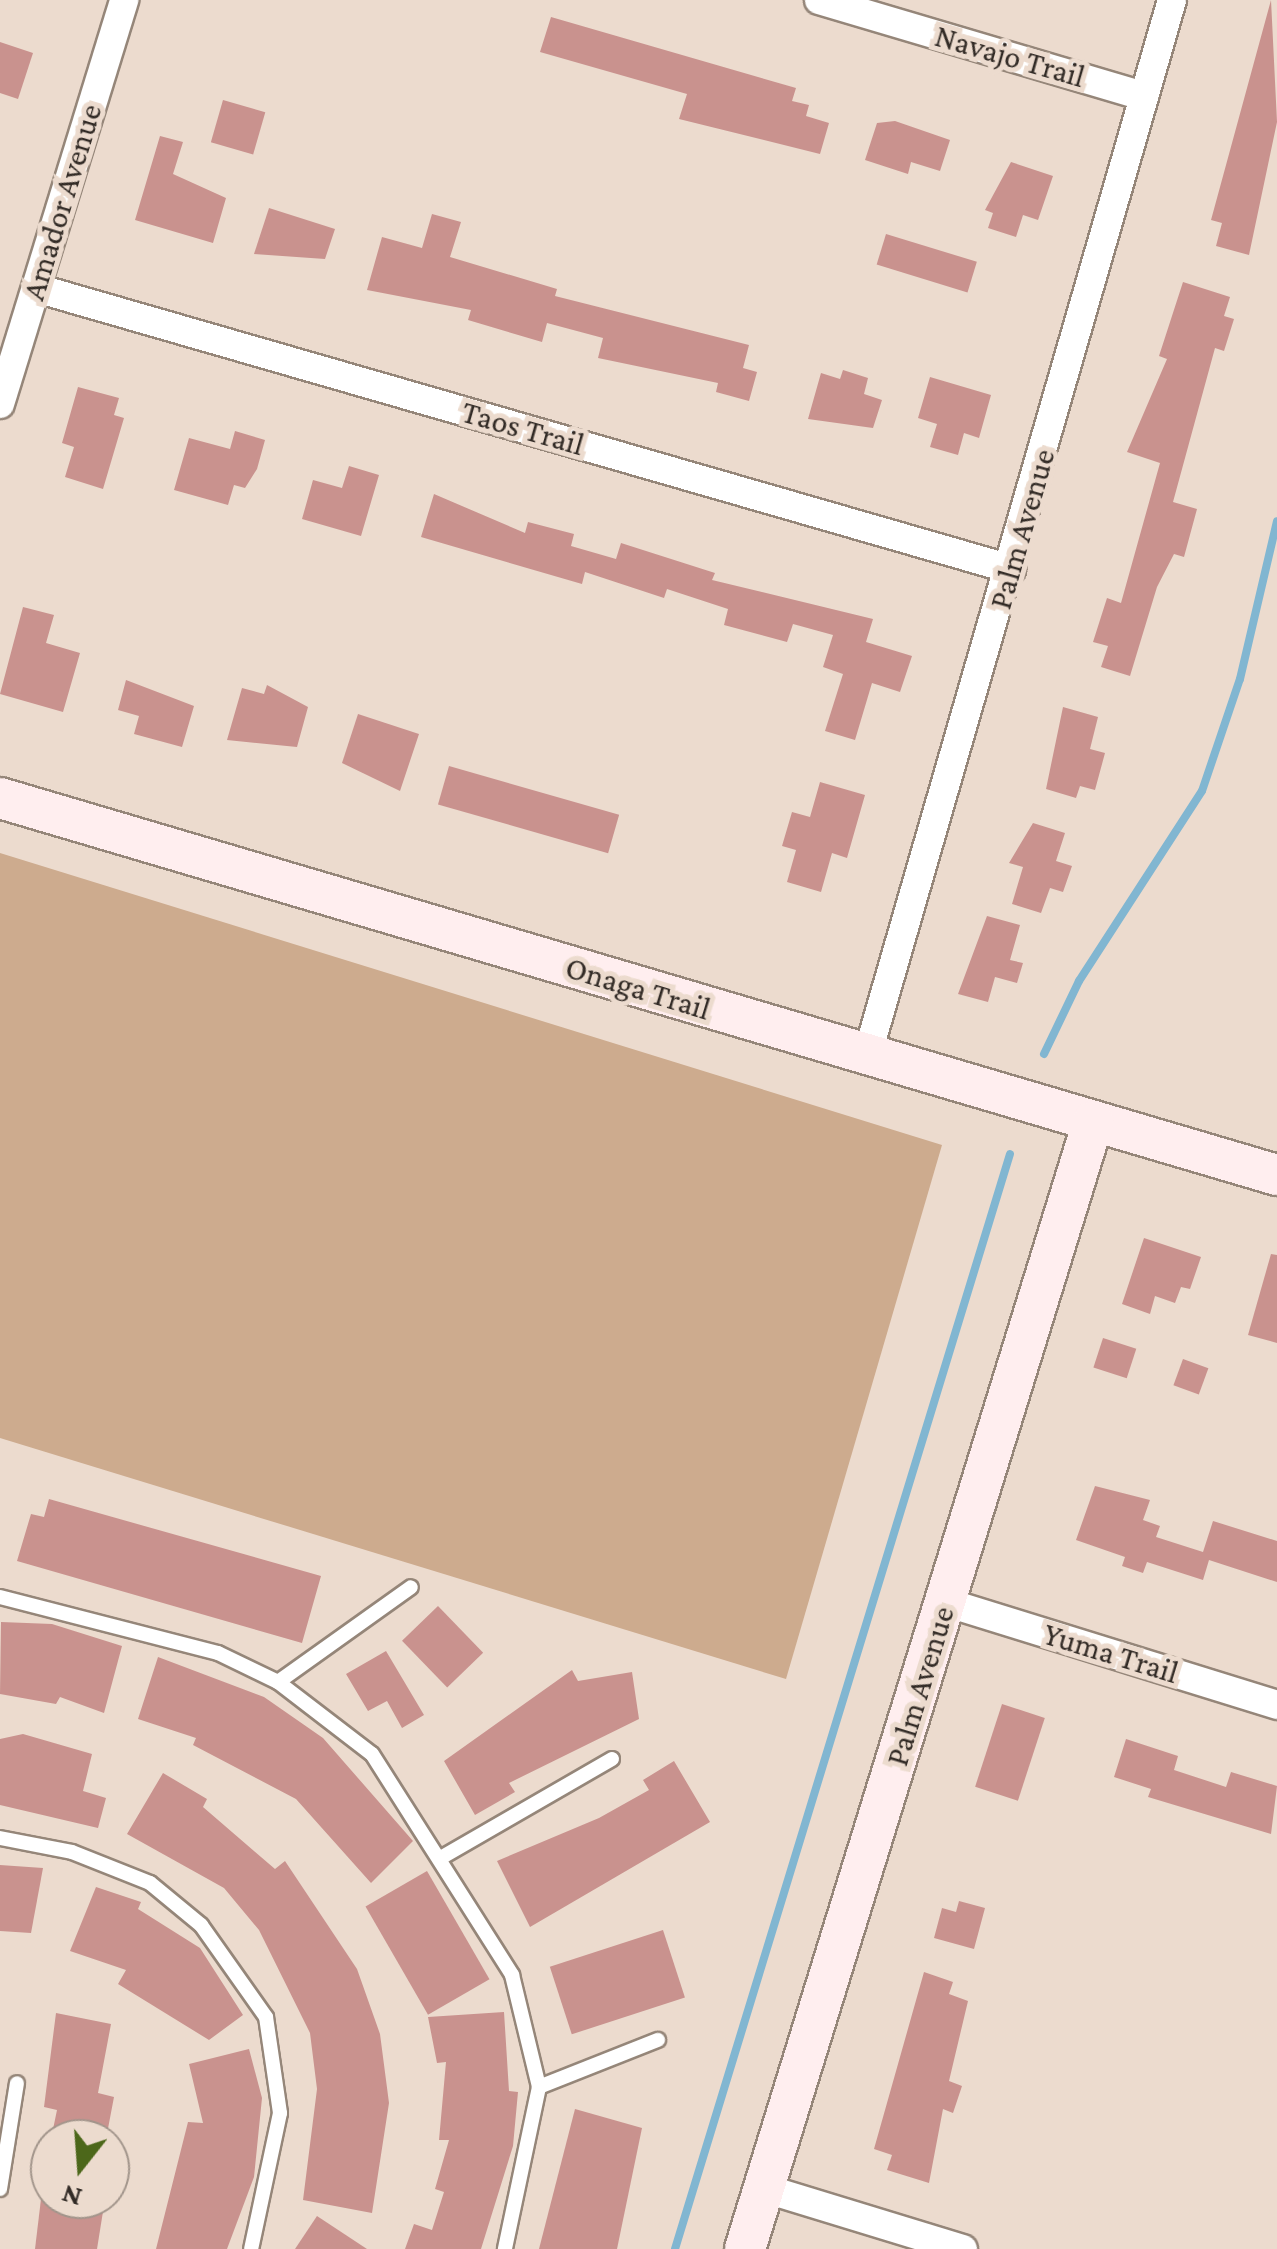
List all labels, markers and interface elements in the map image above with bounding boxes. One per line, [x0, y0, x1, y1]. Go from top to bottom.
street label: Navajo Trail [931, 16, 1089, 96]
street label: Amador Avenue [14, 99, 110, 305]
street label: Taos Trail [457, 392, 589, 464]
street label: Palm Avenue [981, 445, 1063, 613]
street label: Onaga Trail [561, 948, 715, 1028]
street label: Palm Avenue [878, 1602, 962, 1770]
street label: Yuma Trail [1039, 1614, 1183, 1692]
north arrow [30, 2119, 130, 2219]
text: N [58, 2179, 85, 2214]

